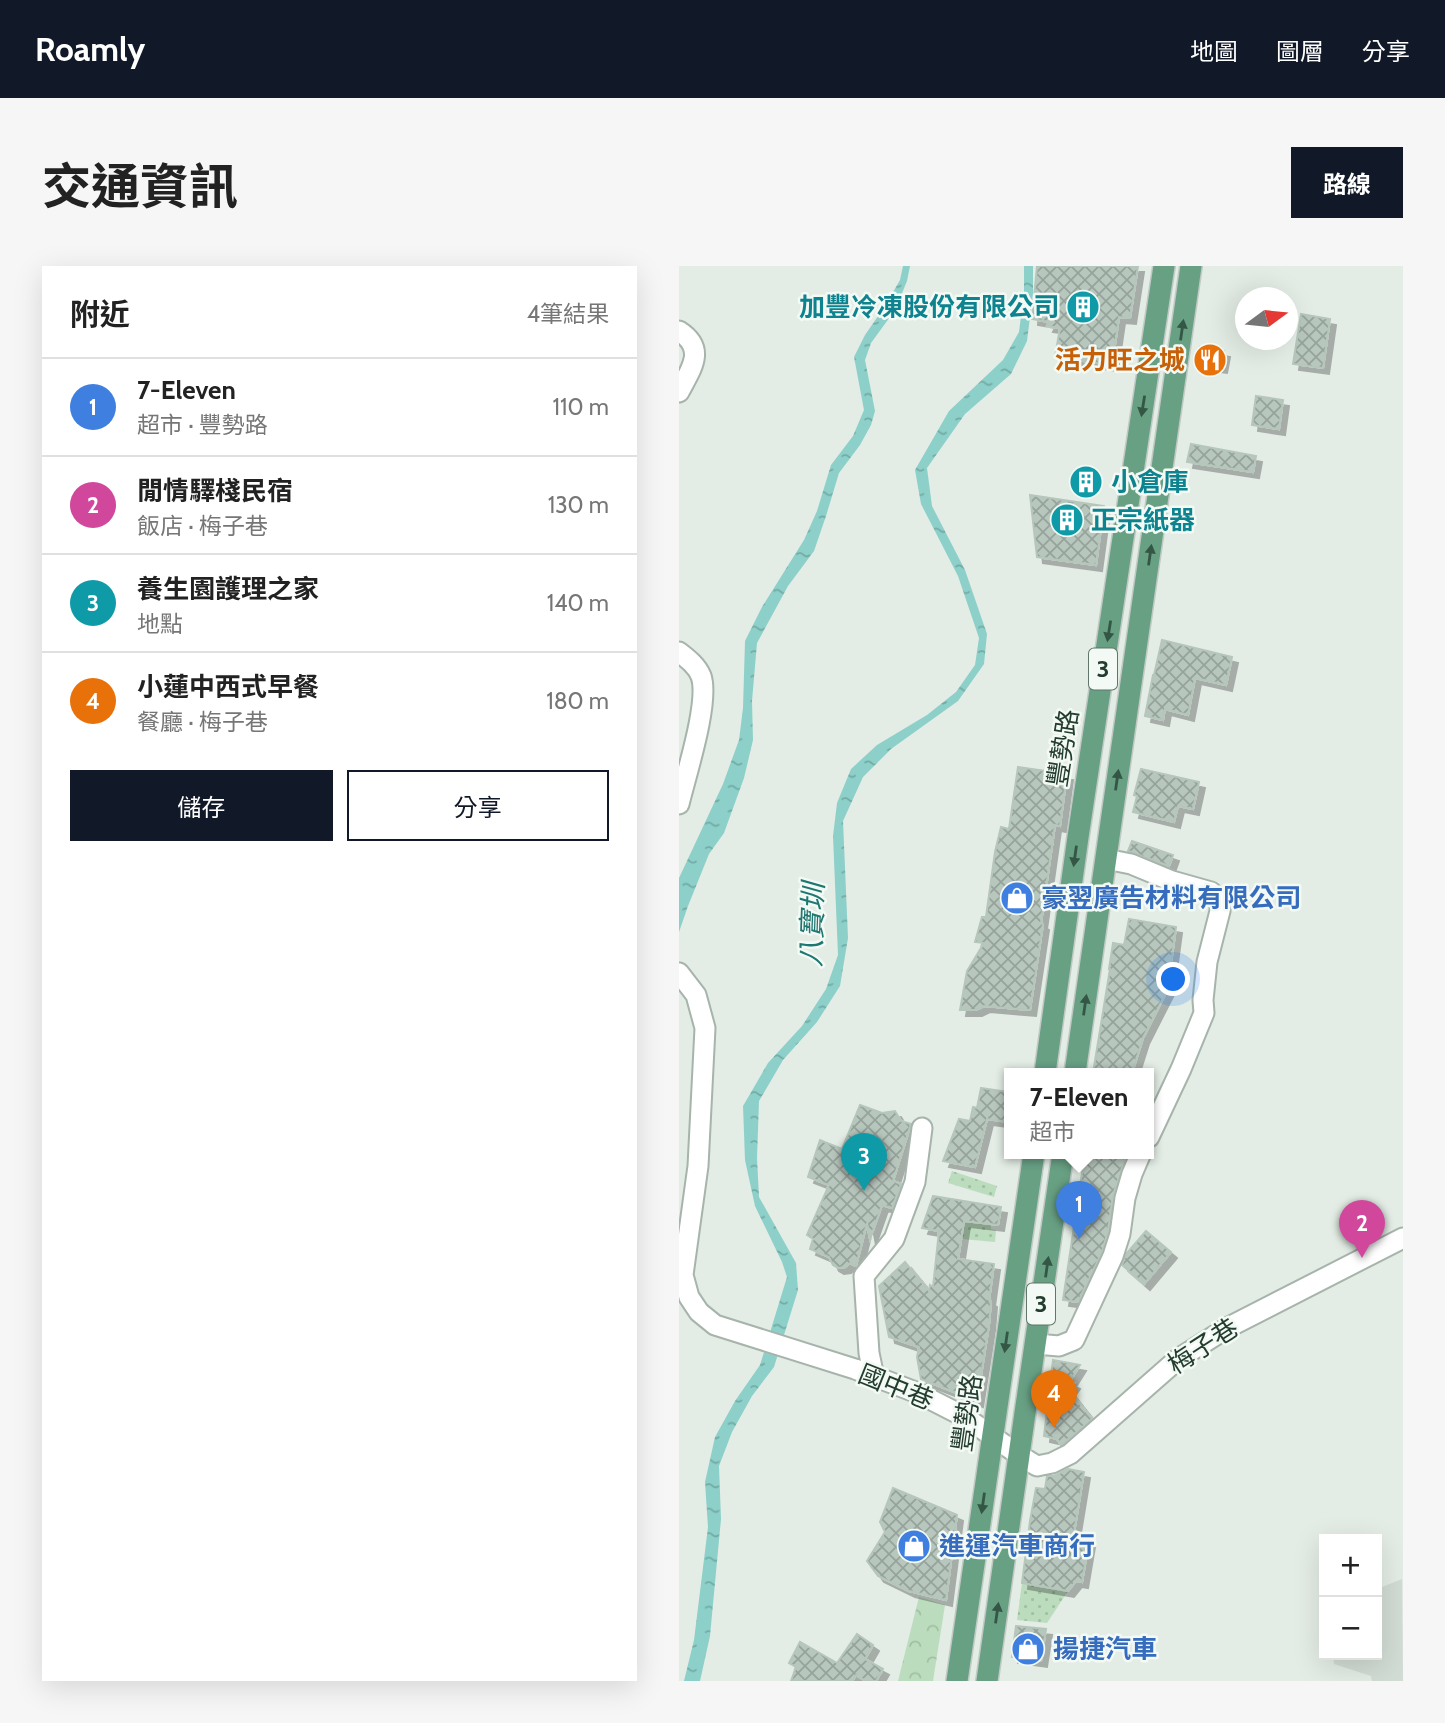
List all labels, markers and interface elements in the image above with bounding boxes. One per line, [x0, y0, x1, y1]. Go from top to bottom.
text: Roamly [35, 29, 145, 69]
text: 地圖 [1190, 37, 1238, 66]
text: 圖層 [1276, 37, 1324, 66]
text: 分享 [1362, 37, 1410, 66]
button: 路線 [1291, 147, 1403, 218]
text: 交通資訊 [42, 157, 238, 216]
north arrow [1235, 287, 1298, 350]
building icon: 加豐冷凍股份有限公司 [1064, 288, 1102, 326]
place label: 加豐冷凍股份有限公司 [799, 291, 1059, 323]
text: 附近 [70, 296, 130, 333]
text: 4筆結果 [527, 300, 609, 328]
one-way arrow [1177, 319, 1188, 341]
restaurant icon: 活力旺之城 [1191, 341, 1229, 379]
place label: 活力旺之城 [1055, 344, 1185, 376]
text: 7-Eleven [137, 374, 236, 406]
text: 1 [89, 393, 97, 421]
text: 110 m [553, 393, 609, 421]
one-way arrow [1137, 395, 1148, 417]
text: 超市 · 豐勢路 [137, 411, 268, 439]
building icon: 小倉庫 [1067, 463, 1105, 501]
place label: 小倉庫 [1111, 466, 1189, 498]
text: 閒情驛棧民宿 [137, 475, 293, 507]
text: 2 [87, 491, 99, 519]
text: 130 m [548, 491, 609, 519]
building icon: 正宗紙器 [1048, 501, 1086, 539]
place label: 正宗紙器 [1091, 504, 1195, 536]
text: 飯店 · 梅子巷 [137, 512, 268, 540]
one-way arrow [1144, 544, 1155, 566]
text: 養生園護理之家 [137, 573, 319, 605]
text: 3 [87, 589, 99, 617]
text: 140 m [547, 589, 609, 617]
text: 地點 [137, 610, 183, 638]
one-way arrow [1103, 620, 1114, 642]
road number: 3 [1089, 648, 1117, 690]
text: 小蓮中西式早餐 [137, 671, 319, 703]
text: 4 [86, 687, 100, 715]
text: 180 m [546, 687, 609, 715]
street label: 豐勢路 [1041, 707, 1085, 789]
text: 餐廳 · 梅子巷 [137, 708, 268, 736]
one-way arrow [1112, 769, 1123, 791]
button: 儲存 [70, 770, 333, 841]
button: 分享 [347, 770, 609, 841]
one-way arrow [1070, 845, 1081, 867]
water label: 八寶圳 [794, 878, 831, 968]
shop icon: 豪翌廣告材料有限公司 [998, 879, 1036, 917]
place label: 豪翌廣告材料有限公司 [1041, 882, 1301, 914]
your location [1156, 962, 1190, 996]
one-way arrow [1079, 994, 1090, 1016]
popup [1004, 1068, 1154, 1159]
text: 7-Eleven [1030, 1081, 1128, 1113]
text: 超市 [1030, 1118, 1076, 1146]
pin: 3 [841, 1133, 887, 1191]
pin: 1 [1056, 1181, 1102, 1239]
pin: 2 [1339, 1200, 1385, 1258]
one-way arrow [1042, 1256, 1053, 1278]
road number: 3 [1027, 1284, 1055, 1324]
street label: 梅子巷 [1162, 1311, 1244, 1381]
one-way arrow [1000, 1331, 1011, 1353]
street label: 國中巷 [854, 1358, 938, 1416]
pin: 4 [1031, 1370, 1077, 1428]
street label: 豐勢路 [946, 1372, 988, 1454]
one-way arrow [977, 1492, 988, 1514]
shop icon: 進運汽車商行 [895, 1527, 933, 1565]
place label: 進運汽車商行 [939, 1530, 1095, 1562]
map controls [1319, 1534, 1382, 1660]
button: + [1319, 1534, 1382, 1597]
button: − [1319, 1597, 1382, 1660]
one-way arrow [992, 1602, 1003, 1624]
shop icon: 揚捷汽車 [1009, 1630, 1047, 1668]
place label: 揚捷汽車 [1053, 1633, 1157, 1665]

